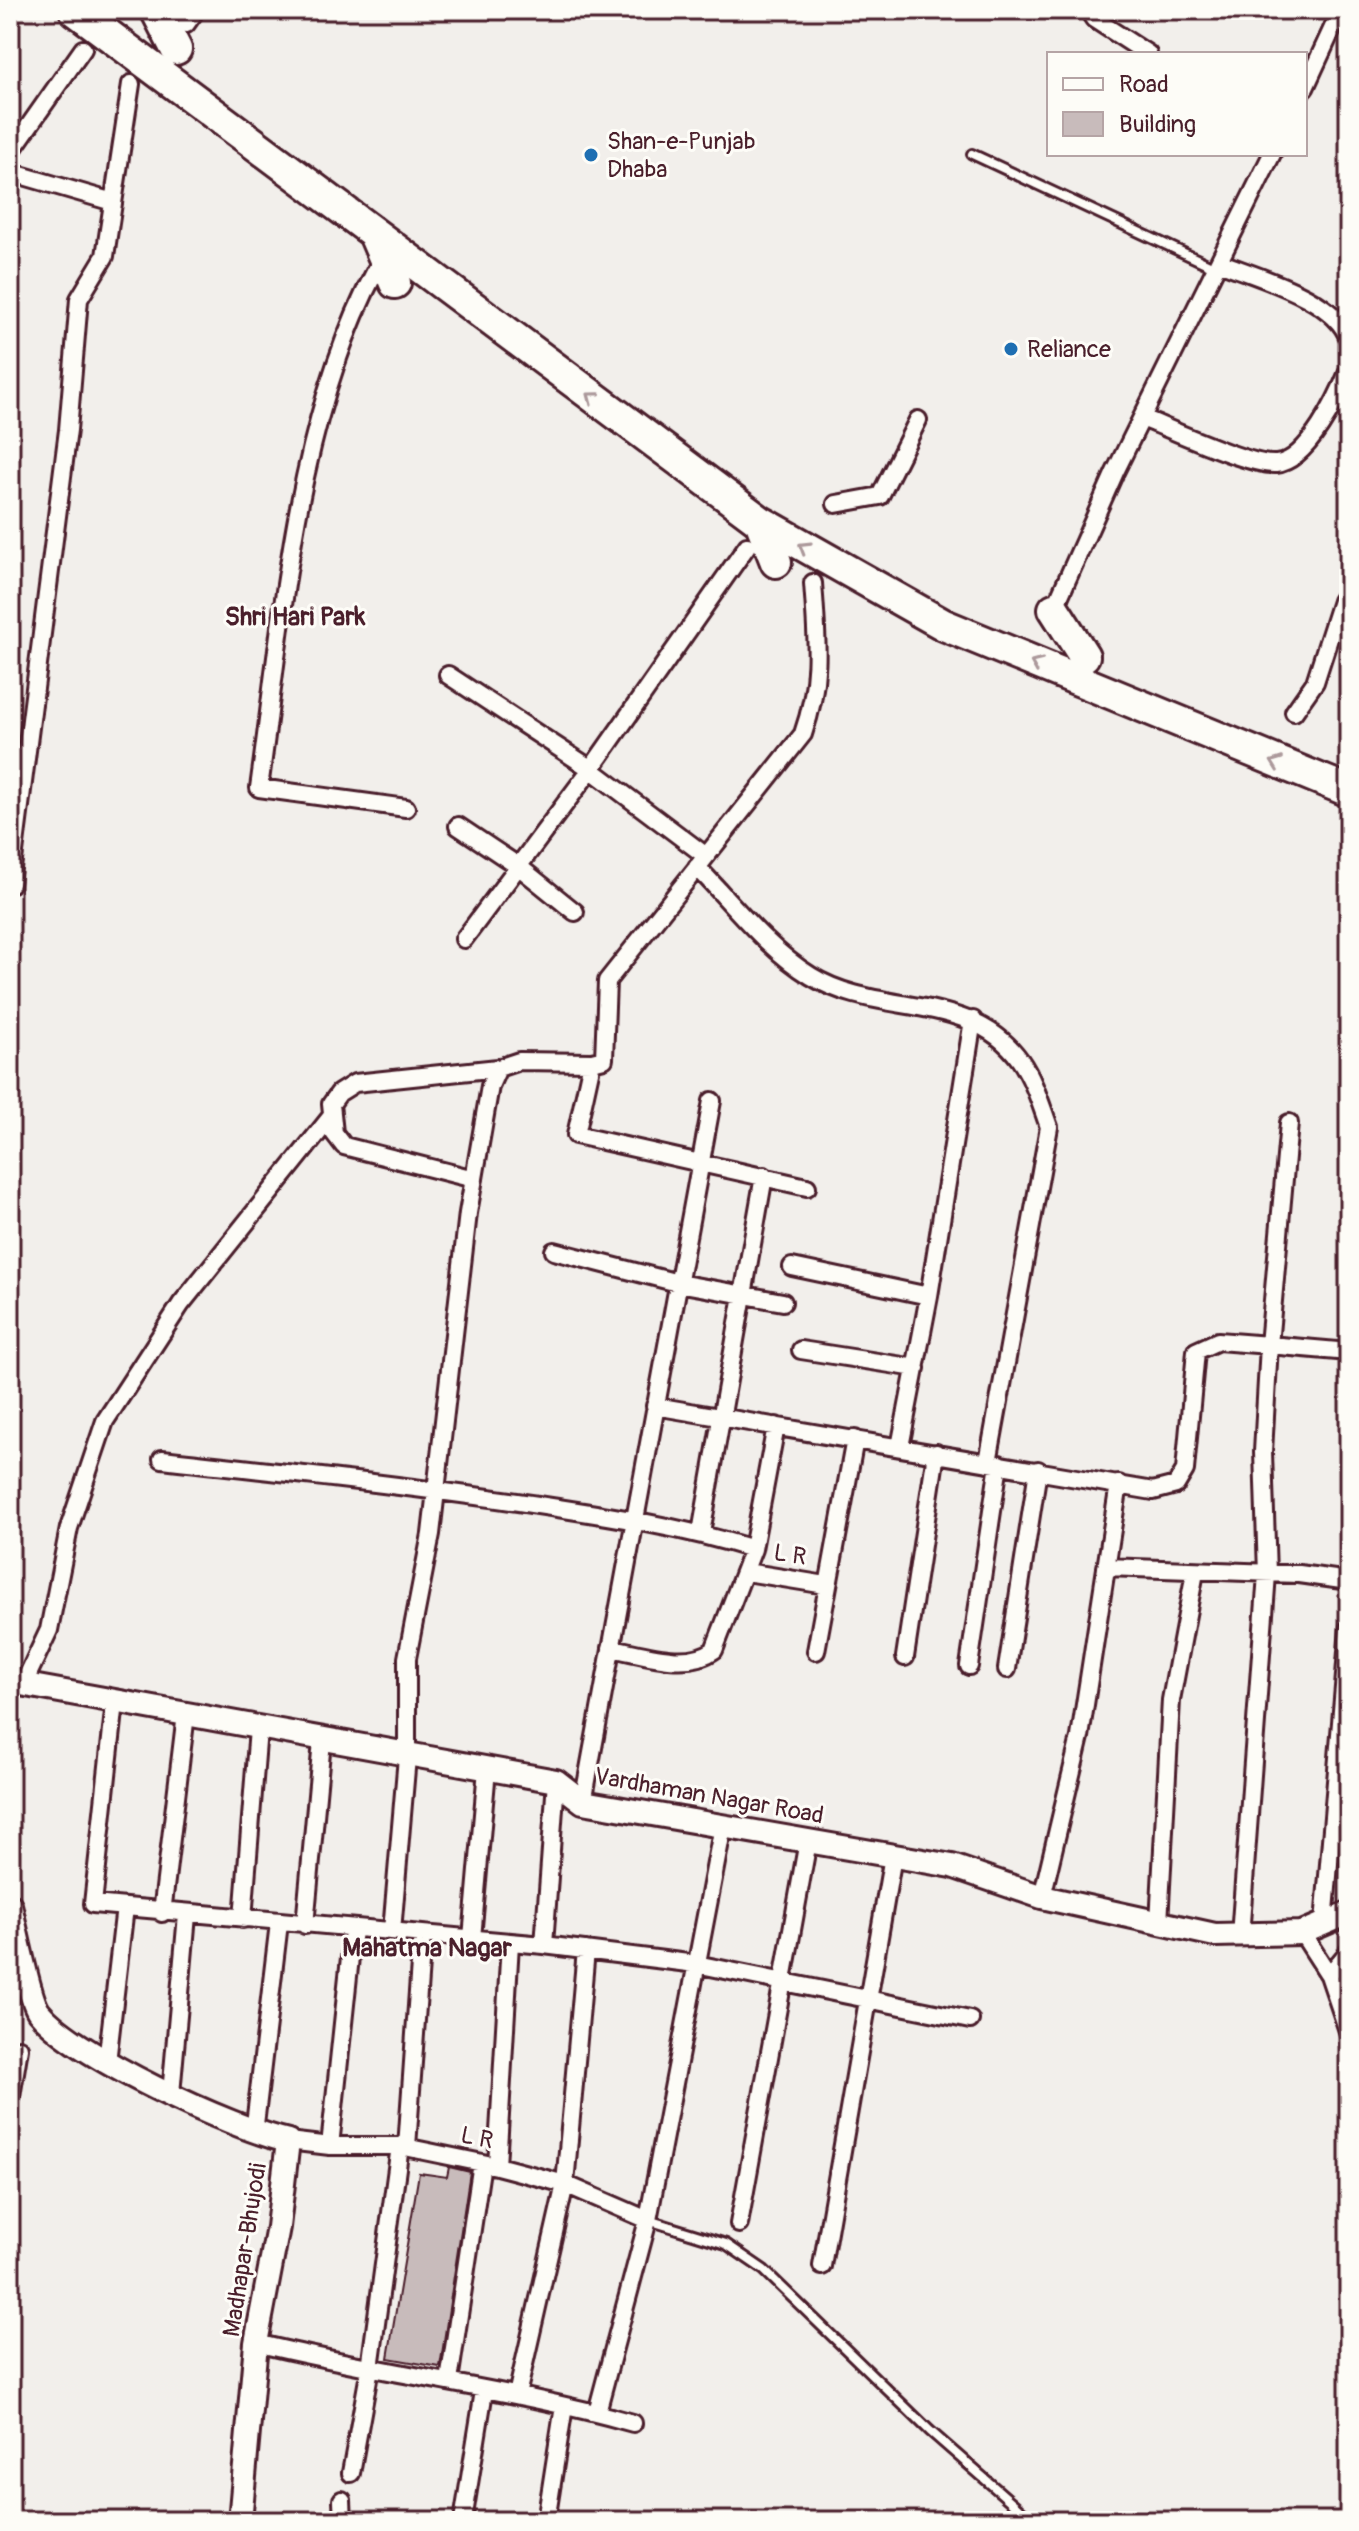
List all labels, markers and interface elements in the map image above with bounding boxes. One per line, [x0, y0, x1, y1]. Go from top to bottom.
legend [1047, 52, 1307, 156]
text: Road [1119, 70, 1169, 99]
text: Building [1119, 110, 1196, 139]
place label: Shan-e-Punjab Dhaba [607, 127, 755, 184]
marker: Shan-e-Punjab Dhaba [582, 146, 600, 164]
place label: Reliance [1027, 335, 1111, 364]
marker: Reliance [1002, 340, 1020, 358]
one-way arrow [586, 392, 601, 406]
one-way arrow [798, 541, 813, 557]
district label: Shri Hari Park [225, 601, 366, 633]
one-way arrow [1030, 657, 1044, 673]
one-way arrow [1270, 756, 1284, 773]
street label: L R [772, 1538, 808, 1572]
street label: Vardhaman Nagar Road [592, 1762, 826, 1830]
district label: Mahatma Nagar [342, 1932, 513, 1964]
street label: L R [458, 2120, 496, 2156]
street label: Madhapar-Bhujodi [217, 2161, 273, 2339]

